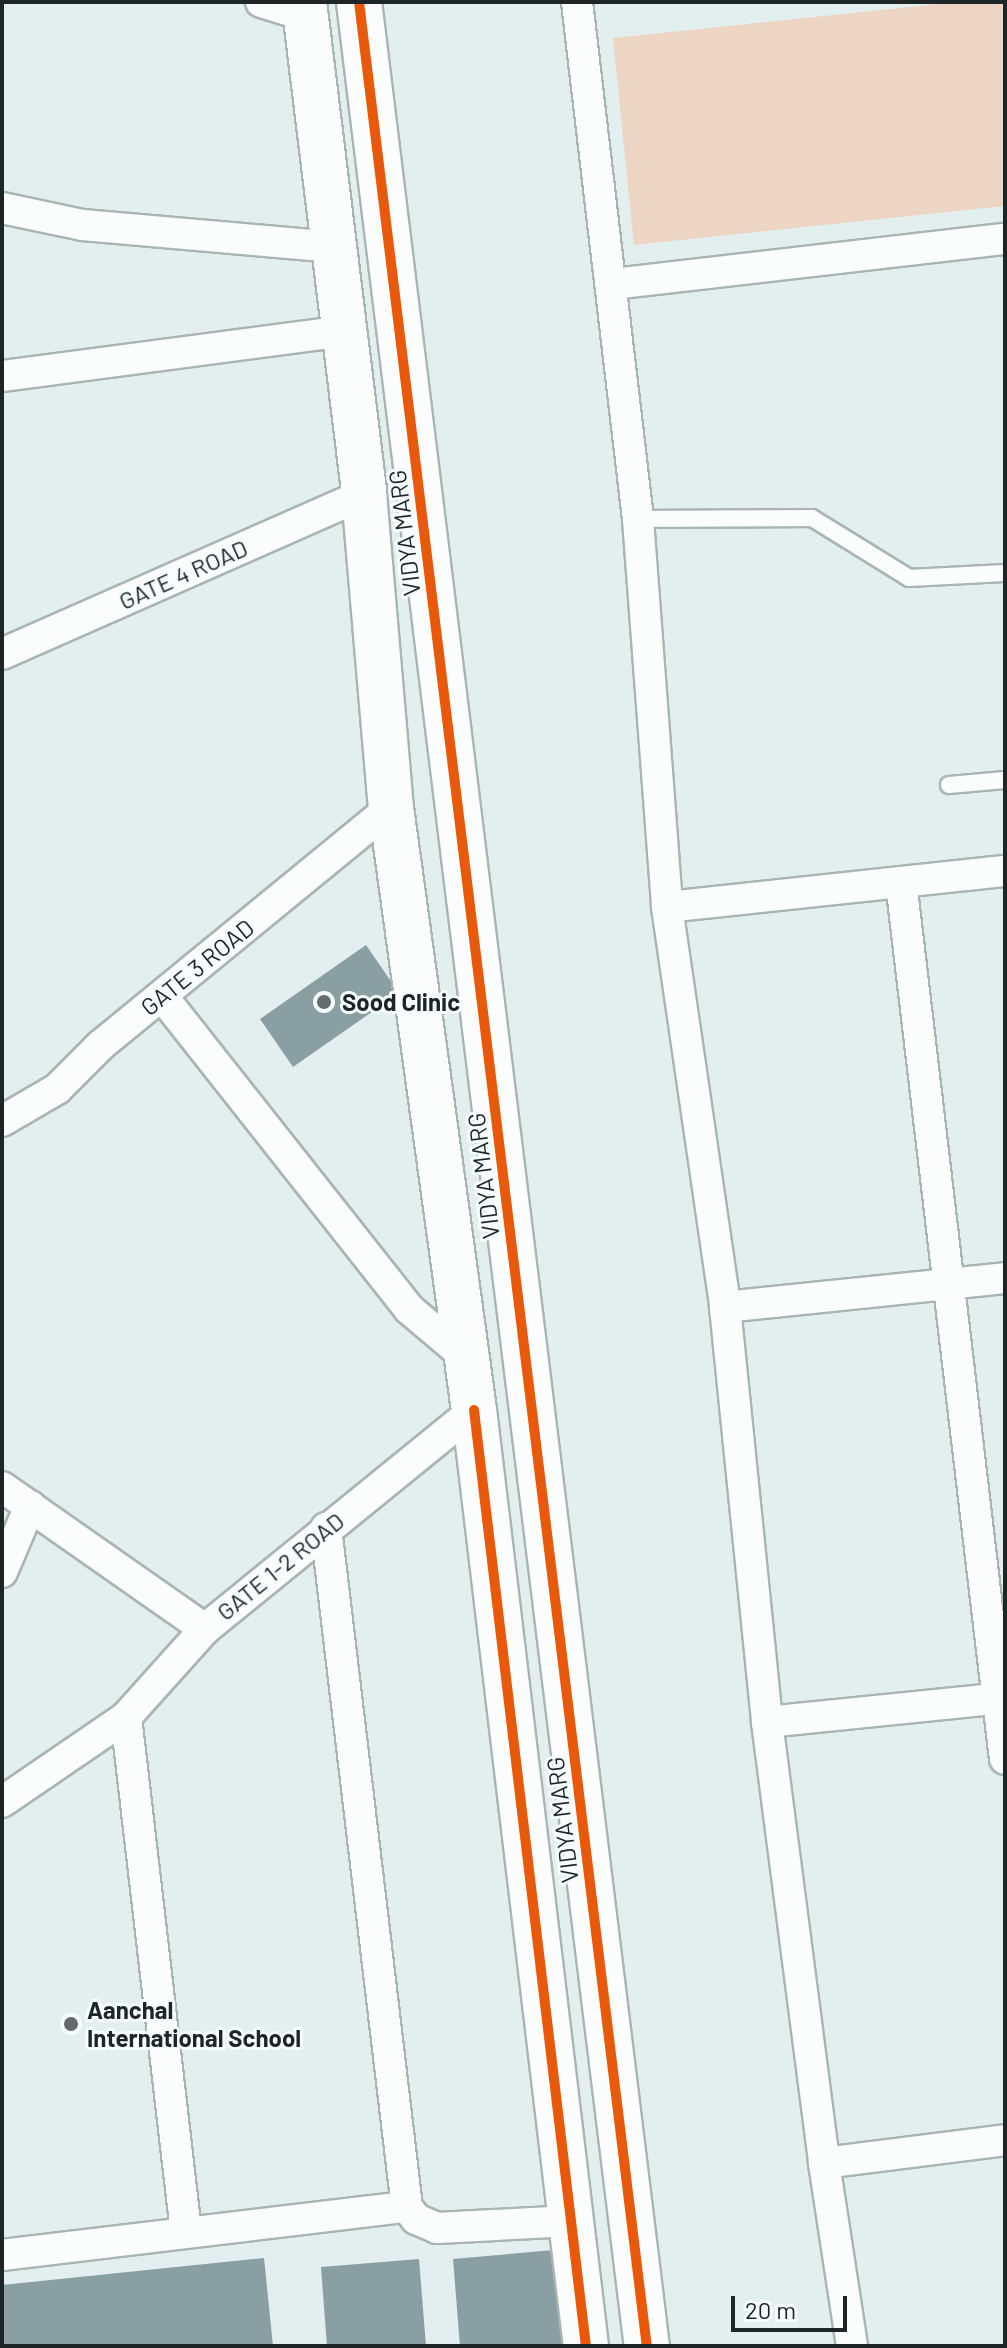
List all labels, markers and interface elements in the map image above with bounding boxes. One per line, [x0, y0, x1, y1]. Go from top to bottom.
street label: VIDYA MARG [382, 468, 426, 598]
street label: GATE 4 ROAD [114, 533, 252, 615]
street label: GATE 3 ROAD [135, 913, 259, 1021]
place label: Sood Clinic [342, 988, 460, 1016]
marker: Sood Clinic [313, 991, 335, 1013]
street label: VIDYA MARG [461, 1111, 505, 1241]
street label: GATE 1-2 ROAD [211, 1506, 349, 1626]
street label: VIDYA MARG [540, 1755, 584, 1885]
place label: Aanchal International School [87, 1996, 301, 2052]
marker: Aanchal International School [62, 2015, 80, 2033]
scale bar [735, 2280, 851, 2330]
text: 20 m [745, 2295, 796, 2324]

